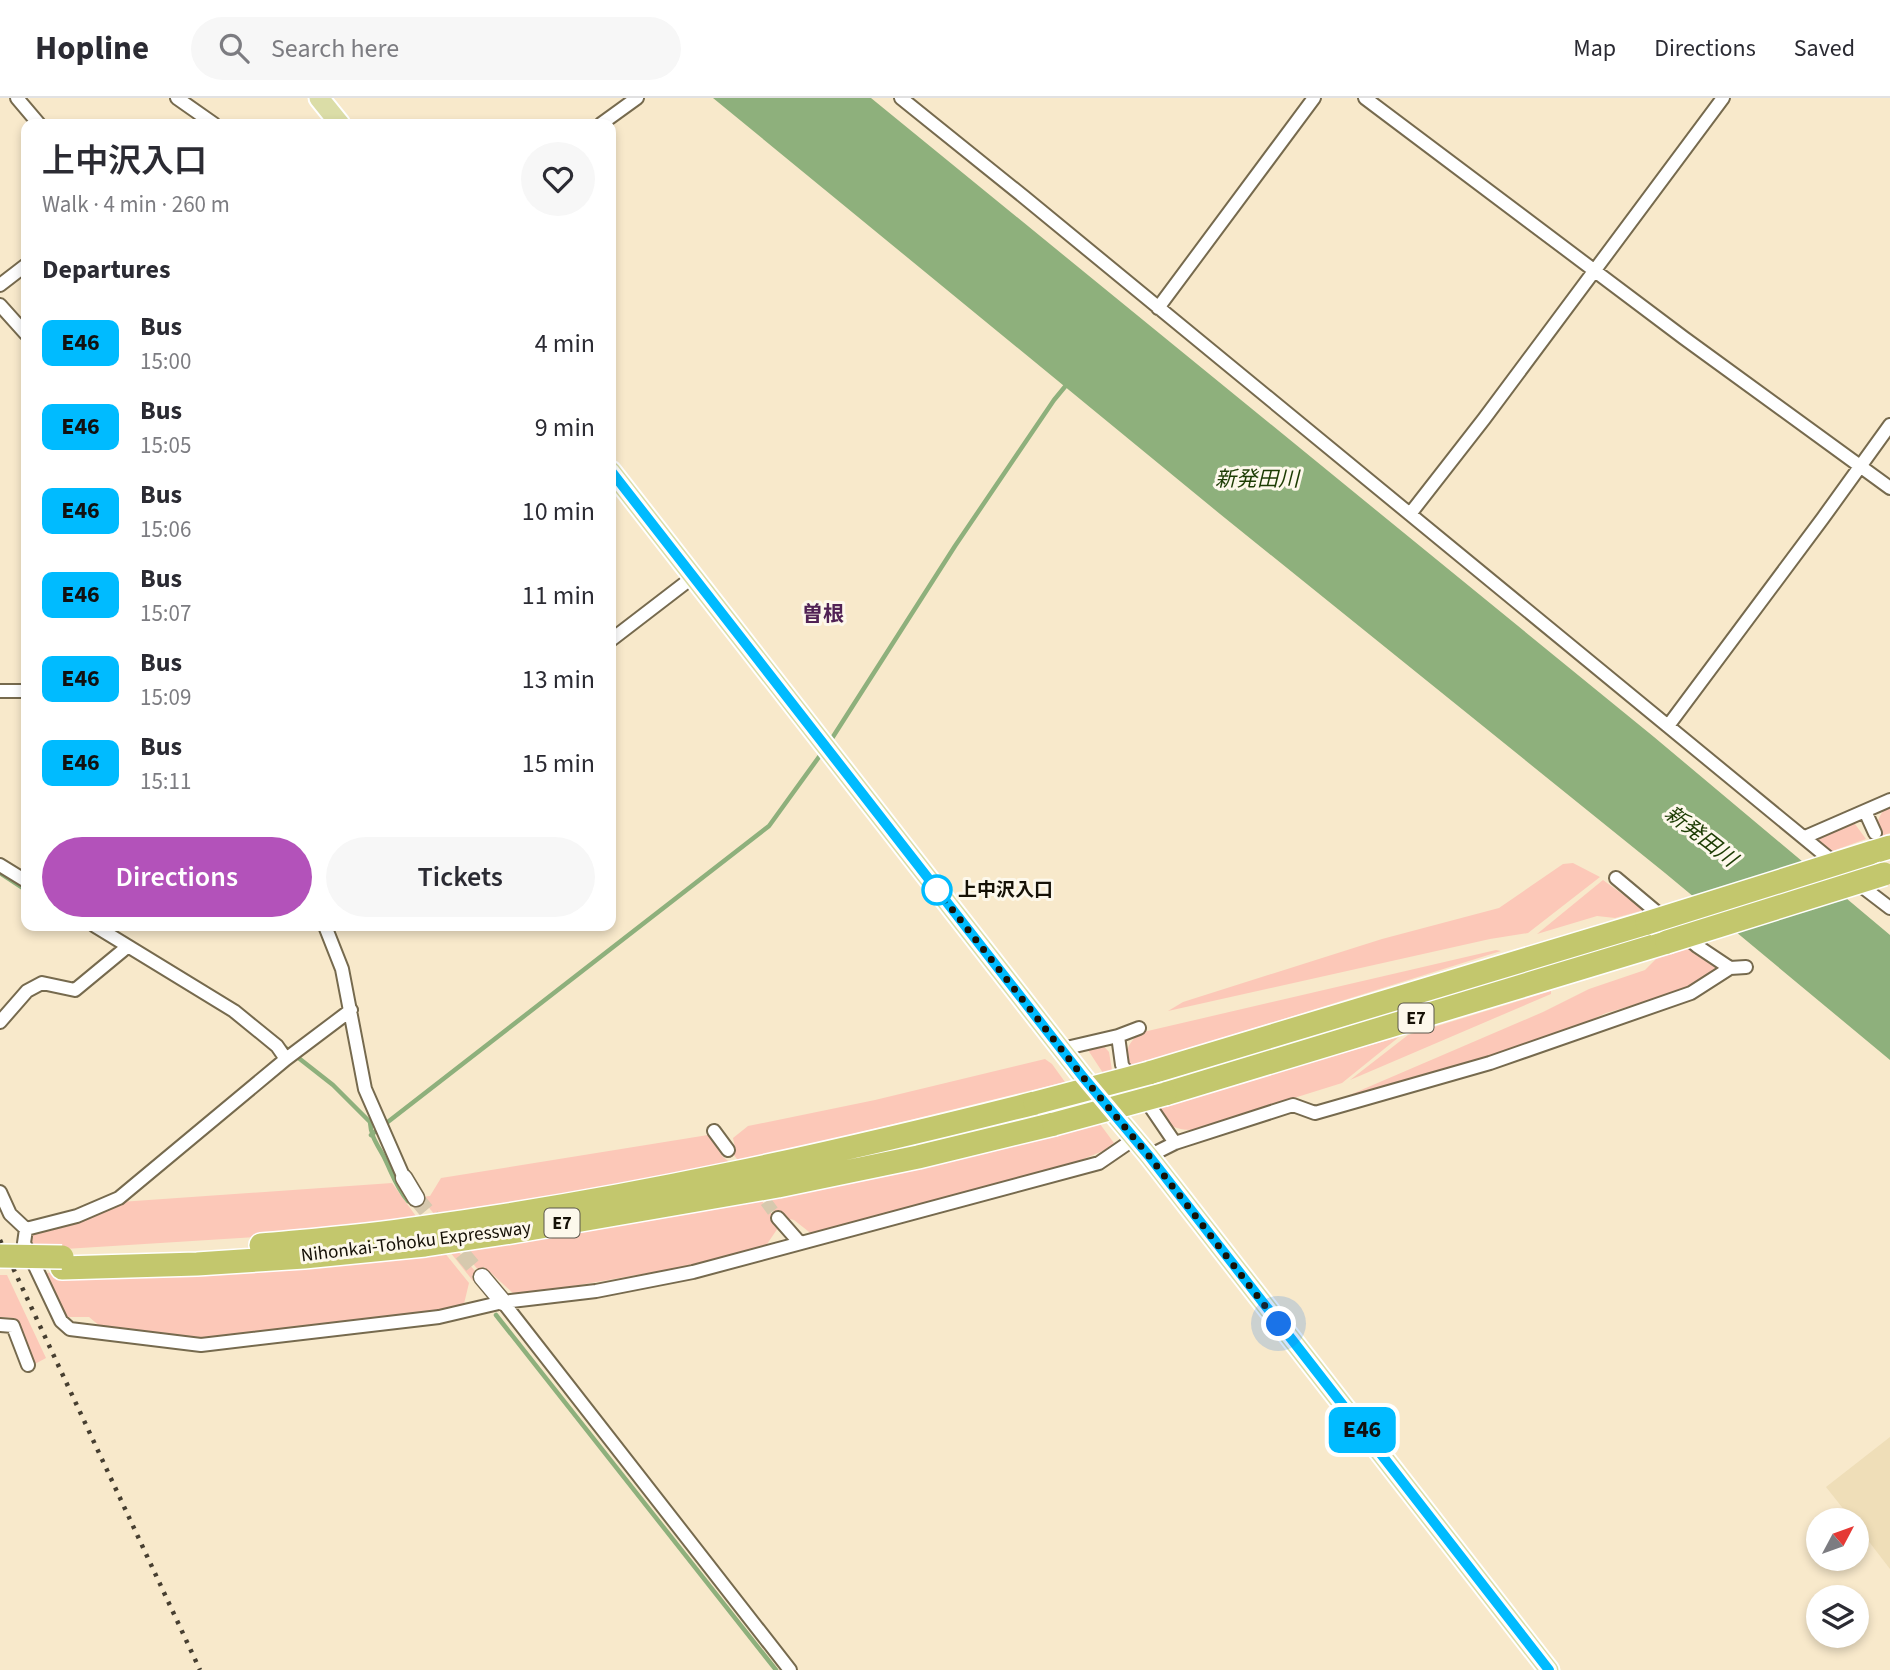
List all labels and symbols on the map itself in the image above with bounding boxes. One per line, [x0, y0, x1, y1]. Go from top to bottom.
water label: 新発田川 [1215, 464, 1301, 494]
district label: 曽根 [802, 599, 844, 629]
water label: 新発田川 [1659, 798, 1745, 875]
marker: 上中沢入口 [922, 875, 952, 905]
place label: 上中沢入口 [958, 877, 1053, 904]
road number: E7 [1398, 1003, 1434, 1032]
road number: E7 [544, 1208, 580, 1238]
street label: Nihonkai-Tohoku Expressway [299, 1214, 533, 1270]
your location [1261, 1306, 1296, 1341]
line badge: E46 [1322, 1407, 1402, 1453]
north arrow [1806, 1508, 1869, 1572]

